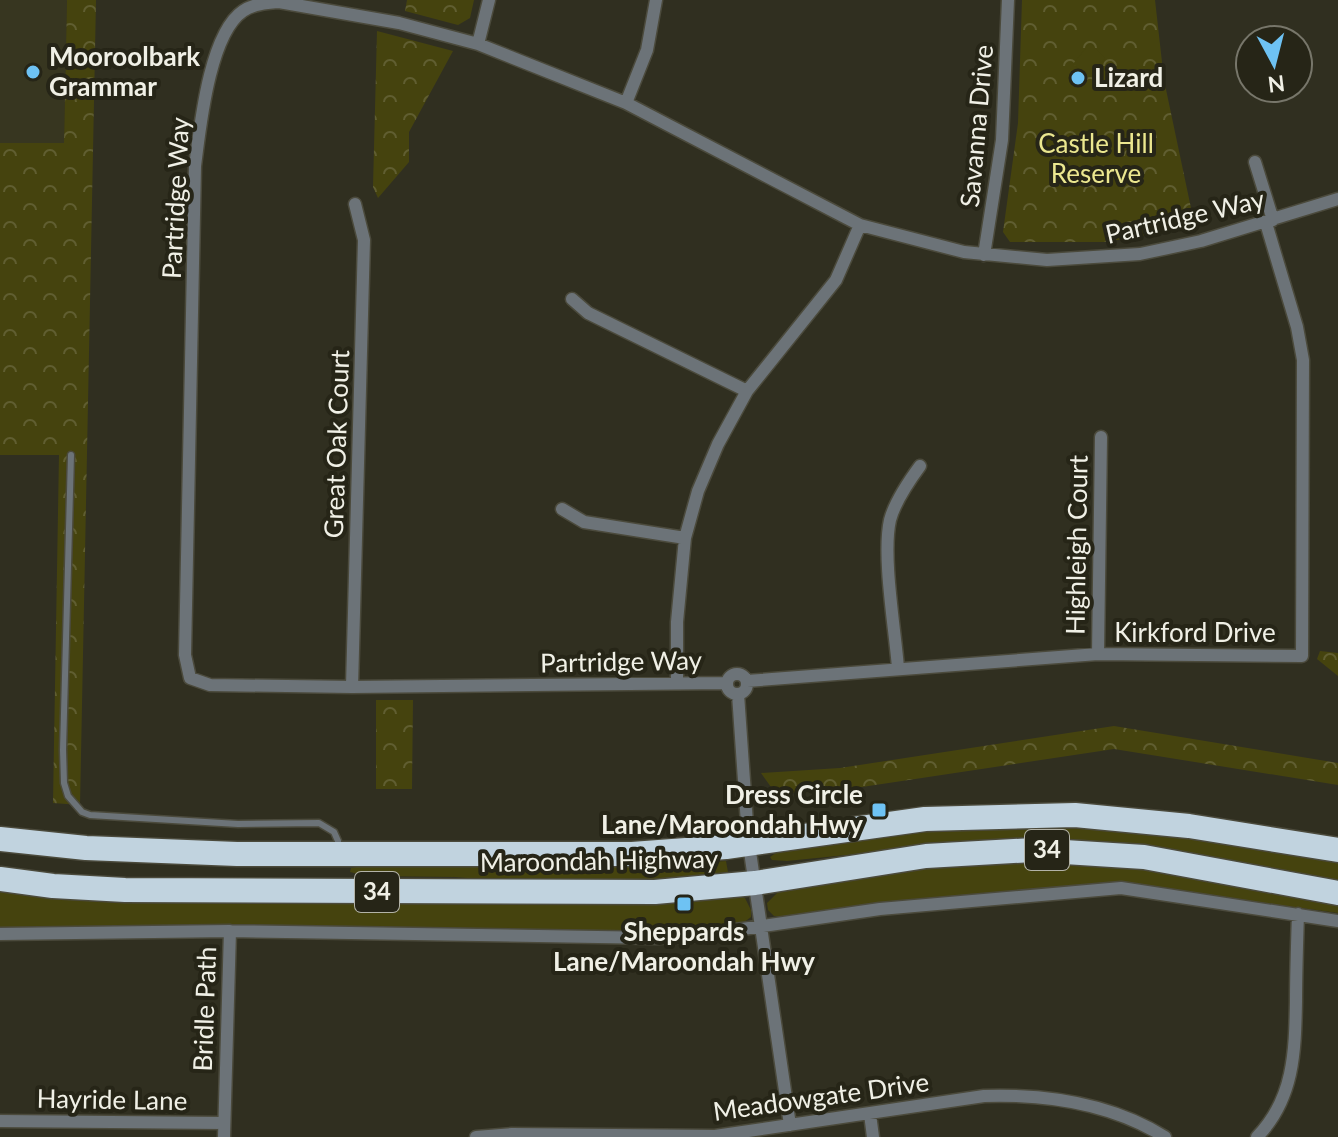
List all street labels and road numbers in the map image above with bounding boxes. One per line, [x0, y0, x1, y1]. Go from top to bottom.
street label: Savanna Drive [953, 43, 999, 209]
street label: Partridge Way [155, 116, 195, 280]
street label: Partridge Way [1102, 182, 1268, 250]
street label: Great Oak Court [317, 349, 355, 539]
street label: Highleigh Court [1058, 454, 1094, 635]
street label: Kirkford Drive [1114, 616, 1276, 648]
street label: Partridge Way [540, 644, 703, 678]
road number: 34 [1025, 830, 1069, 870]
street label: Maroondah Highway [480, 842, 719, 878]
road number: 34 [355, 872, 399, 912]
street label: Bridle Path [186, 946, 222, 1072]
street label: Meadowgate Drive [711, 1065, 931, 1127]
street label: Hayride Lane [36, 1082, 188, 1116]

